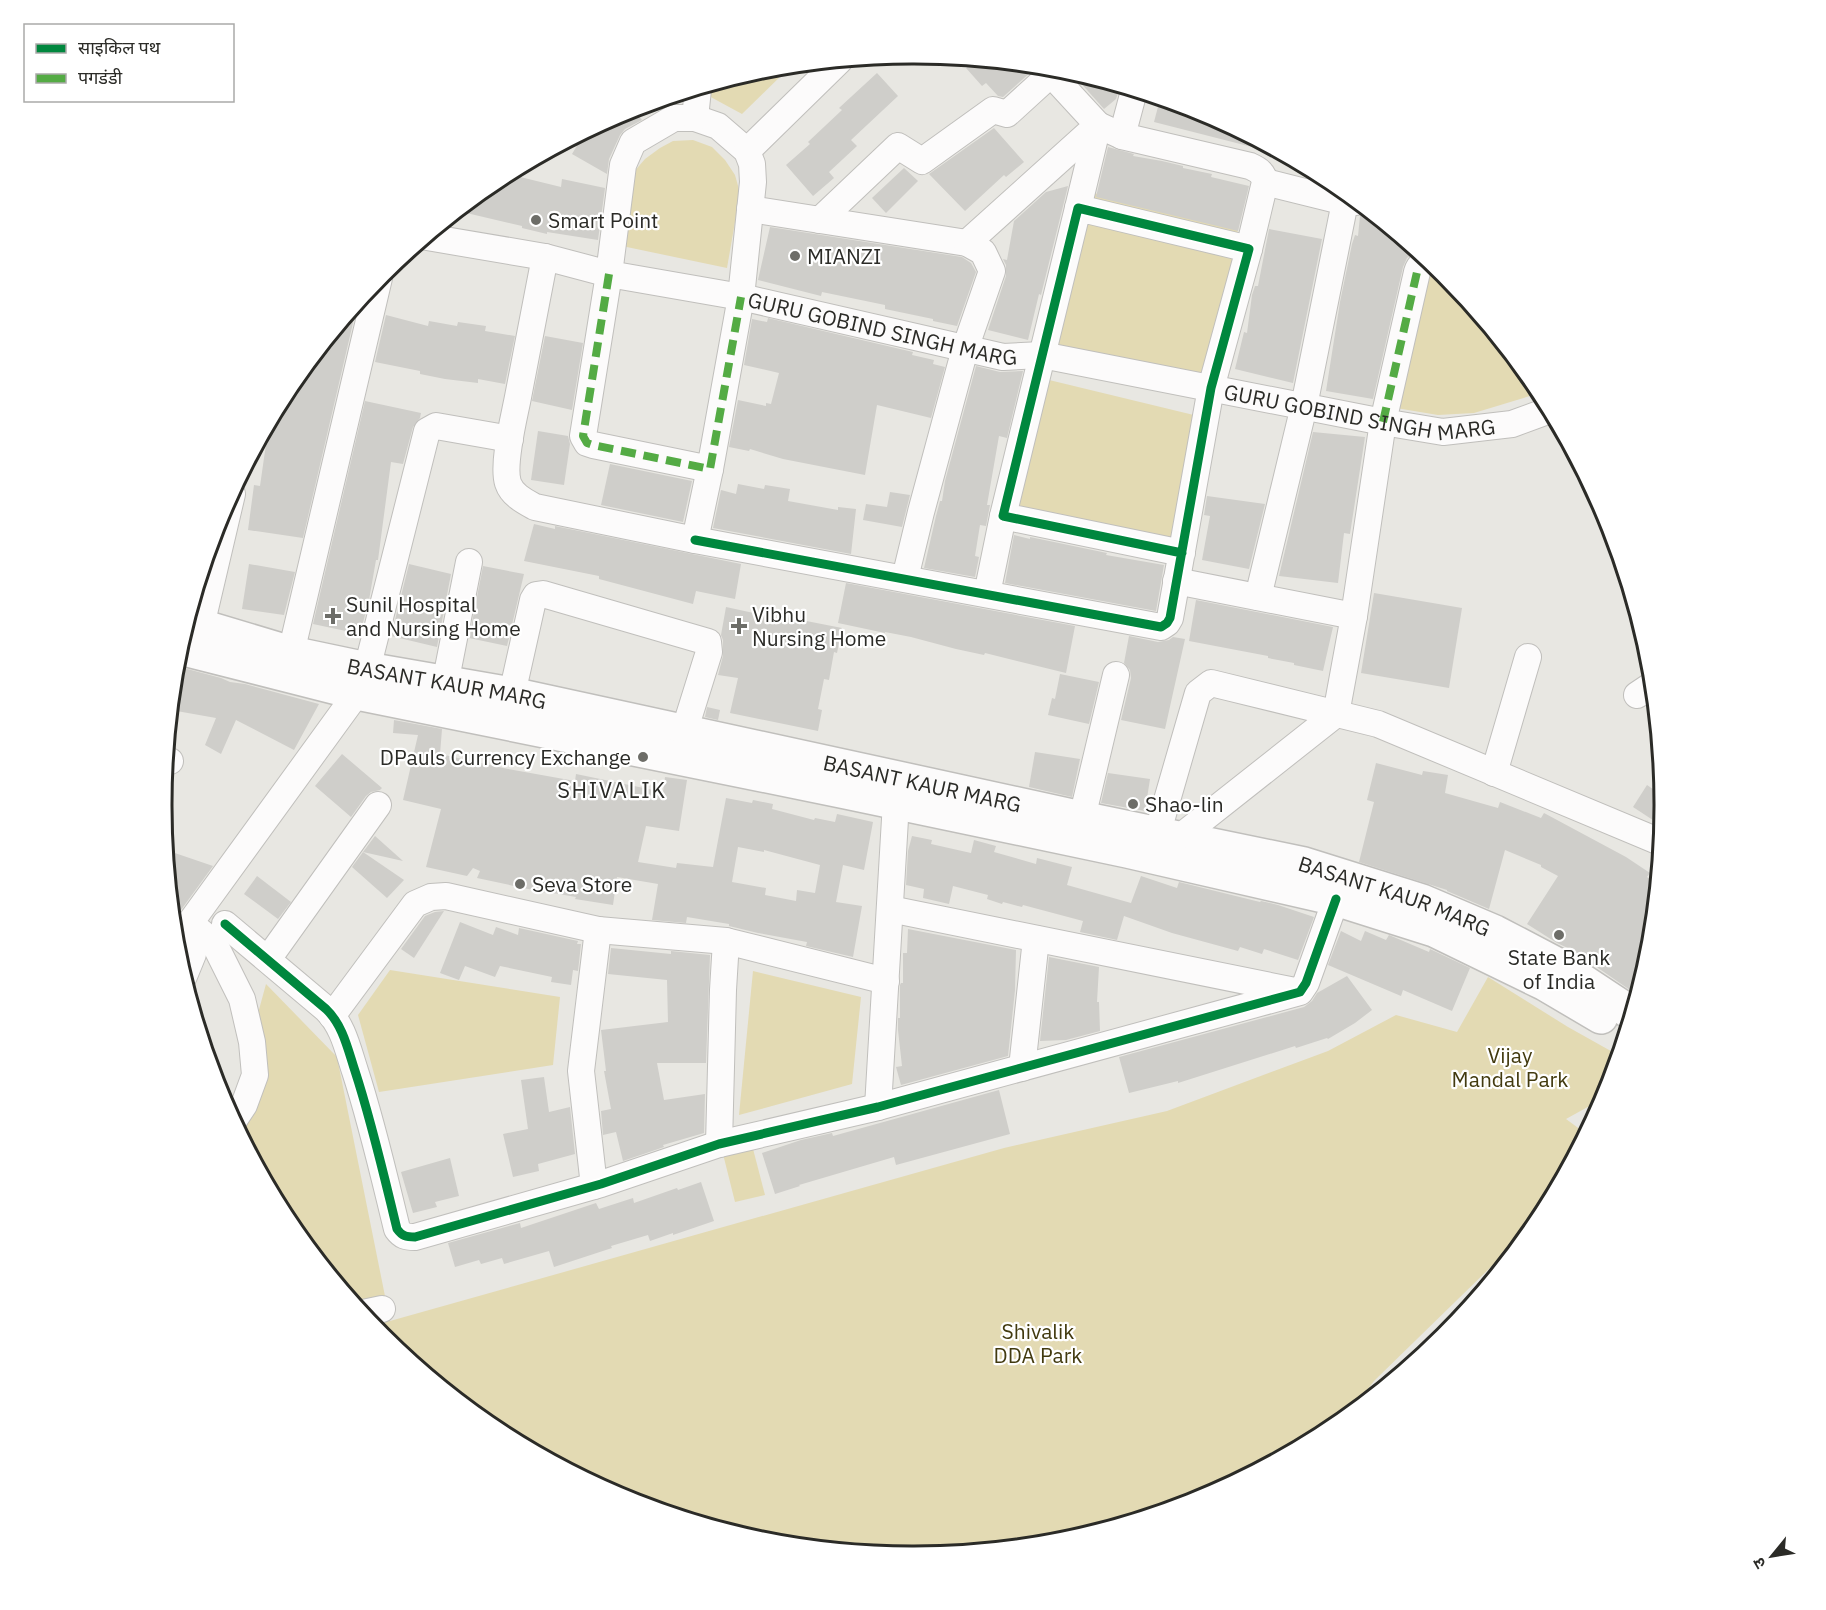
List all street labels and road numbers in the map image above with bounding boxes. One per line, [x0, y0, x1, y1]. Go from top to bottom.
street label: GURU GOBIND SINGH MARG [745, 285, 1018, 371]
street label: GURU GOBIND SINGH MARG [1222, 377, 1497, 447]
street label: BASANT KAUR MARG [345, 651, 549, 715]
street label: BASANT KAUR MARG [821, 748, 1024, 818]
street label: BASANT KAUR MARG [1295, 849, 1495, 943]

